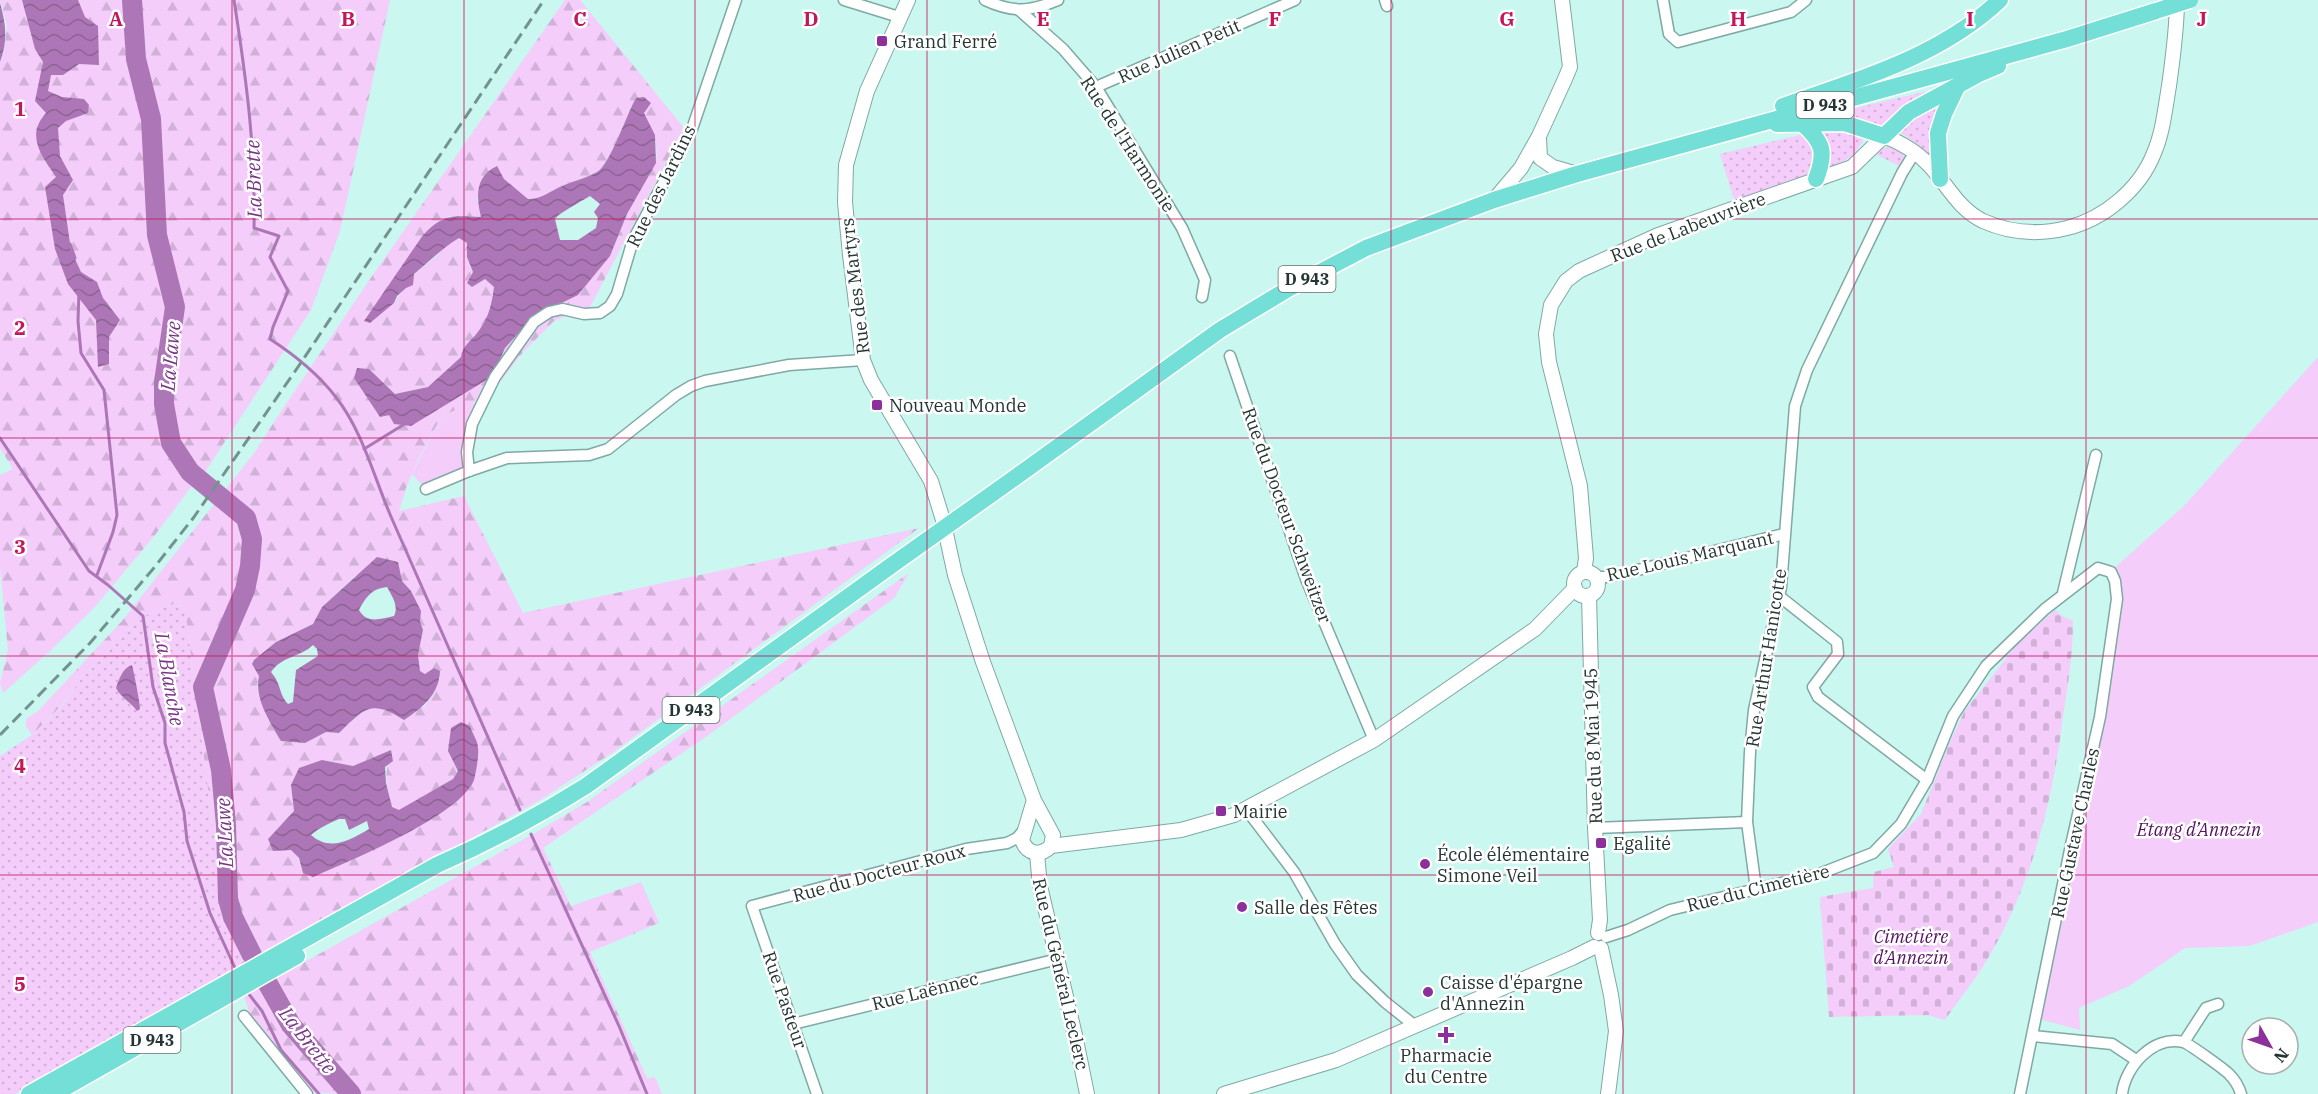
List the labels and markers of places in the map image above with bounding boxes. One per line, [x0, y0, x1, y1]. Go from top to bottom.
place label: Grand Ferré [894, 30, 997, 53]
marker: Grand Ferré [875, 34, 889, 48]
place label: Nouveau Monde [889, 394, 1026, 417]
marker: Nouveau Monde [870, 398, 884, 412]
place label: Mairie [1233, 800, 1288, 823]
marker: Mairie [1214, 804, 1228, 818]
place label: Egalité [1613, 832, 1671, 855]
marker: Egalité [1594, 836, 1608, 850]
place label: École élémentaire Simone Veil [1437, 843, 1589, 887]
marker: École élémentaire Simone Veil [1418, 857, 1432, 871]
place label: Salle des Fêtes [1254, 896, 1378, 919]
marker: Salle des Fêtes [1235, 900, 1249, 914]
place label: Caisse d'épargne d'Annezin [1440, 971, 1583, 1015]
marker: Caisse d'épargne d'Annezin [1421, 985, 1435, 999]
marker: Pharmacie du Centre [1439, 1028, 1453, 1042]
place label: Pharmacie du Centre [1400, 1044, 1492, 1088]

